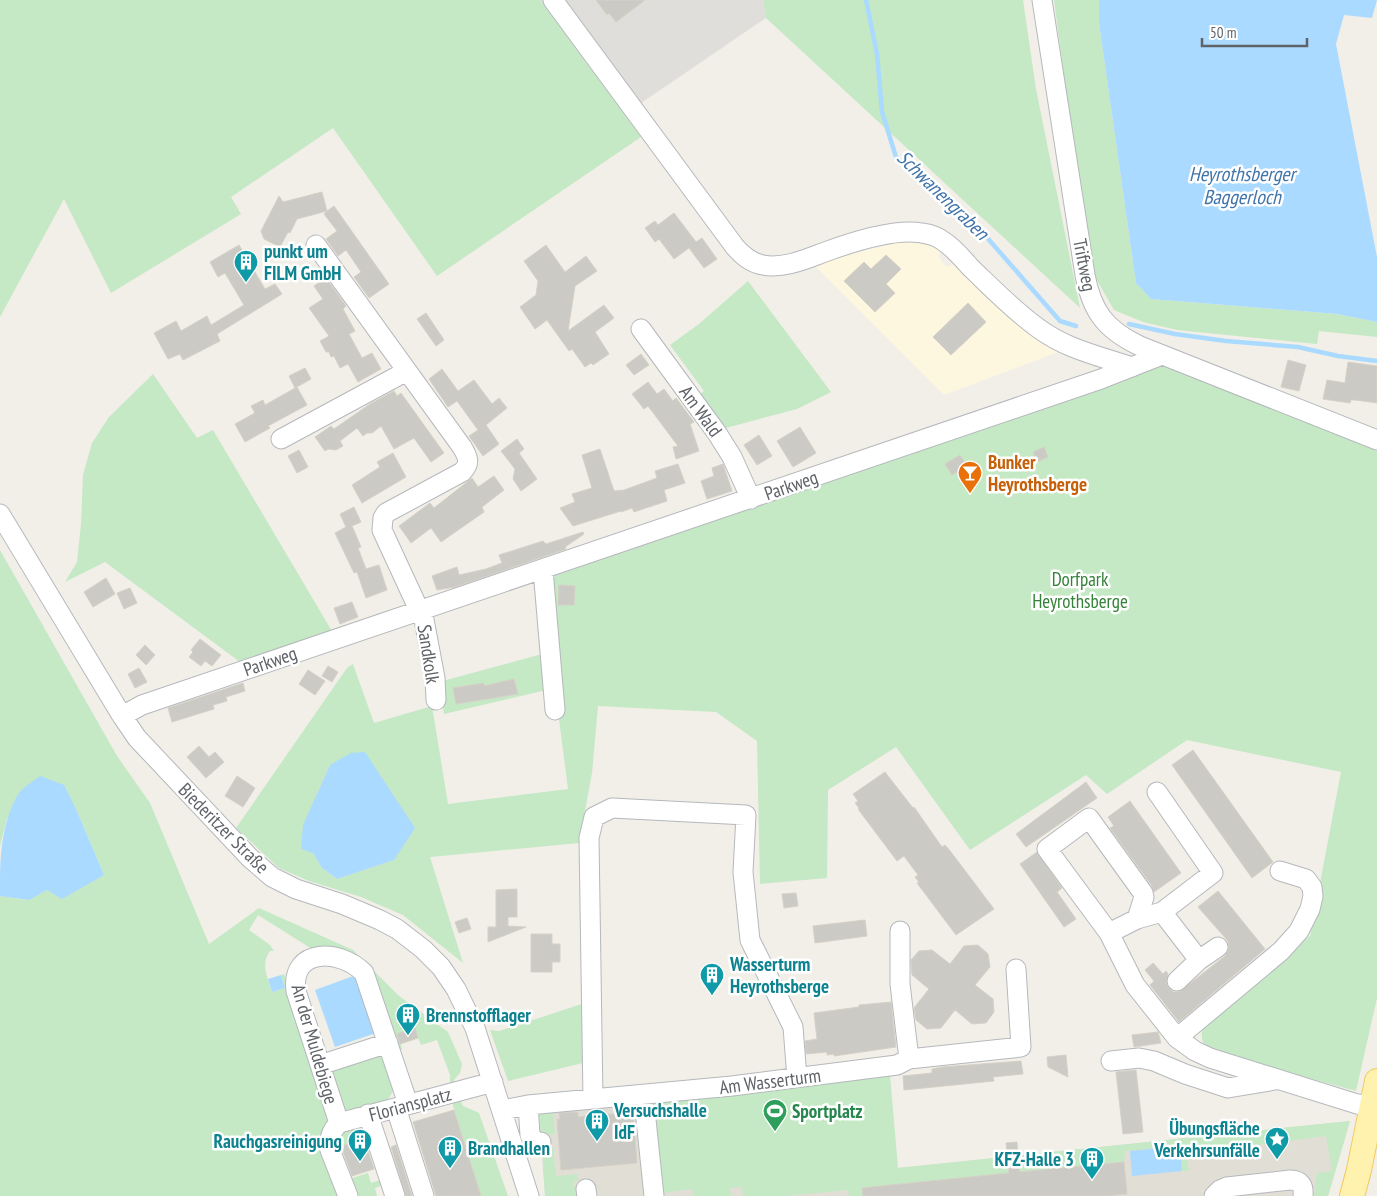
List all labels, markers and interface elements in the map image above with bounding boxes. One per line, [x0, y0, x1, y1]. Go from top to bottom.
scale bar [1202, 15, 1307, 47]
text: 50 m [1210, 23, 1236, 42]
water label: Schwanengraben [892, 145, 995, 246]
water label: Heyrothsberger Baggerloch [1189, 161, 1298, 210]
street label: Triftweg [1068, 237, 1102, 293]
place label: punkt um FILM GmbH [264, 239, 342, 285]
building icon: punkt um FILM GmbH [233, 249, 259, 283]
street label: Am Wald [674, 381, 728, 441]
place label: Bunker Heyrothsberge [988, 450, 1087, 496]
bar icon: Bunker Heyrothsberge [957, 460, 983, 494]
street label: Parkweg [761, 465, 821, 505]
park label: Dorfpark Heyrothsberge [1032, 567, 1128, 613]
street label: Sandkolk [412, 623, 446, 686]
street label: Parkweg [240, 641, 300, 681]
street label: Biederitzer Straße [174, 778, 274, 878]
place label: Wasserturm Heyrothsberge [729, 952, 829, 998]
building icon: Wasserturm Heyrothsberge [699, 962, 725, 996]
street label: An der Muldebiege [286, 981, 344, 1107]
building icon: Brennstofflager [395, 1002, 421, 1036]
place label: Brennstofflager [426, 1003, 531, 1027]
street label: Am Wasserturm [718, 1063, 822, 1099]
street label: Floriansplatz [366, 1081, 454, 1127]
place label: Versuchshalle IdF [613, 1098, 707, 1144]
sports icon: Sportplatz [762, 1098, 788, 1132]
place label: Sportplatz [792, 1099, 863, 1123]
building icon: Versuchshalle IdF [584, 1108, 610, 1142]
place label: Übungsfläche Verkehrsunfälle [1153, 1116, 1260, 1162]
place icon: Übungsfläche Verkehrsunfälle [1264, 1126, 1290, 1160]
building icon: Rauchgasreinigung [347, 1128, 373, 1162]
place label: Rauchgasreinigung [213, 1129, 342, 1153]
building icon: Brandhallen [437, 1135, 463, 1169]
place label: Brandhallen [468, 1136, 550, 1160]
building icon: KFZ-Halle 3 [1079, 1146, 1105, 1180]
place label: KFZ-Halle 3 [995, 1147, 1074, 1171]

